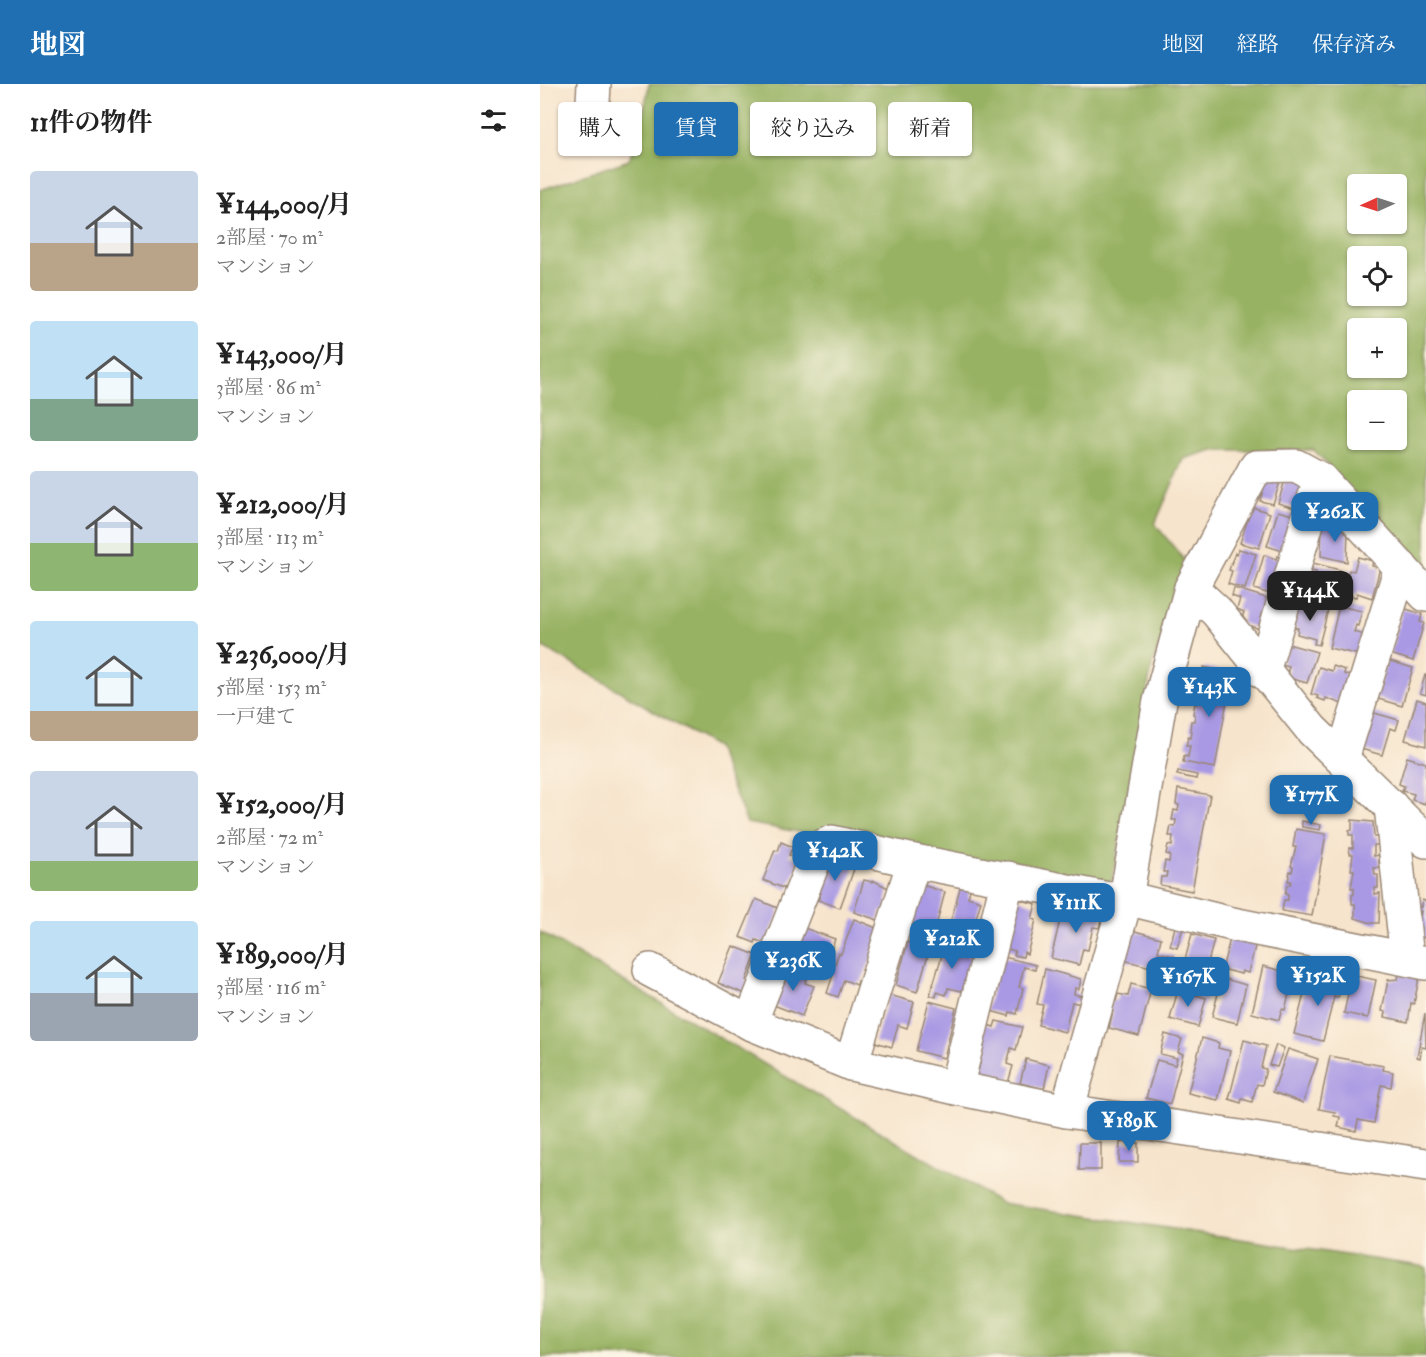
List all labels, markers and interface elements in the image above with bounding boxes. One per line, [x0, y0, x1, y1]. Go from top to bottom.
text: 地図 [30, 28, 86, 63]
text: 地図 [1162, 31, 1204, 58]
text: 経路 [1237, 31, 1279, 58]
text: 保存済み [1312, 31, 1396, 58]
chip: 購入 [558, 102, 642, 156]
chip: 賃貸 [654, 102, 738, 156]
chip: 絞り込み [750, 102, 876, 156]
chip: 新着 [888, 102, 972, 156]
icon: filters [477, 104, 510, 137]
text: 11件の物件 [30, 107, 153, 139]
north arrow [1347, 174, 1407, 234]
map controls [1347, 174, 1407, 450]
text: ¥144,000/月 [216, 189, 352, 221]
icon: home [78, 195, 150, 267]
text: 2部屋 · 70 m² [216, 225, 323, 250]
button: locate [1347, 246, 1407, 306]
text: マンション [216, 254, 315, 279]
button: + [1347, 318, 1407, 378]
text: ¥143,000/月 [216, 339, 348, 371]
icon: home [78, 345, 150, 417]
text: 3部屋 · 86 m² [216, 375, 321, 400]
button: − [1347, 390, 1407, 450]
text: マンション [216, 404, 315, 429]
text: ¥212,000/月 [216, 489, 350, 521]
pin: ¥262K [1293, 492, 1377, 543]
icon: home [78, 495, 150, 567]
text: ¥262K [1305, 499, 1365, 524]
text: 3部屋 · 113 m² [216, 525, 323, 550]
text: マンション [216, 554, 315, 579]
pin: ¥144K [1268, 571, 1352, 622]
text: ¥144K [1281, 578, 1339, 603]
text: ¥236,000/月 [216, 639, 351, 671]
icon: home [78, 645, 150, 717]
pin: ¥143K [1167, 667, 1251, 718]
text: ¥143K [1182, 674, 1236, 699]
text: 5部屋 · 153 m² [216, 675, 326, 700]
text: 一戸建て [216, 704, 296, 729]
pin: ¥177K [1269, 775, 1353, 826]
text: ¥177K [1284, 782, 1338, 807]
text: ¥152,000/月 [216, 789, 348, 821]
icon: home [78, 795, 150, 867]
text: 2部屋 · 72 m² [216, 825, 323, 850]
pin: ¥142K [793, 831, 877, 882]
text: ¥142K [806, 838, 864, 863]
text: マンション [216, 854, 315, 879]
pin: ¥111K [1034, 883, 1118, 934]
text: ¥111K [1051, 890, 1101, 915]
pin: ¥212K [910, 919, 994, 970]
text: ¥212K [924, 926, 980, 951]
text: ¥189,000/月 [216, 939, 349, 971]
pin: ¥236K [751, 941, 835, 992]
icon: home [78, 945, 150, 1017]
text: ¥236K [765, 948, 821, 973]
pin: ¥152K [1276, 956, 1360, 1007]
pin: ¥167K [1146, 957, 1230, 1008]
text: ¥152K [1291, 963, 1345, 988]
text: ¥167K [1160, 964, 1216, 989]
text: 3部屋 · 116 m² [216, 975, 326, 1000]
text: マンション [216, 1004, 315, 1029]
pin: ¥189K [1087, 1101, 1171, 1152]
text: ¥189K [1101, 1108, 1157, 1133]

